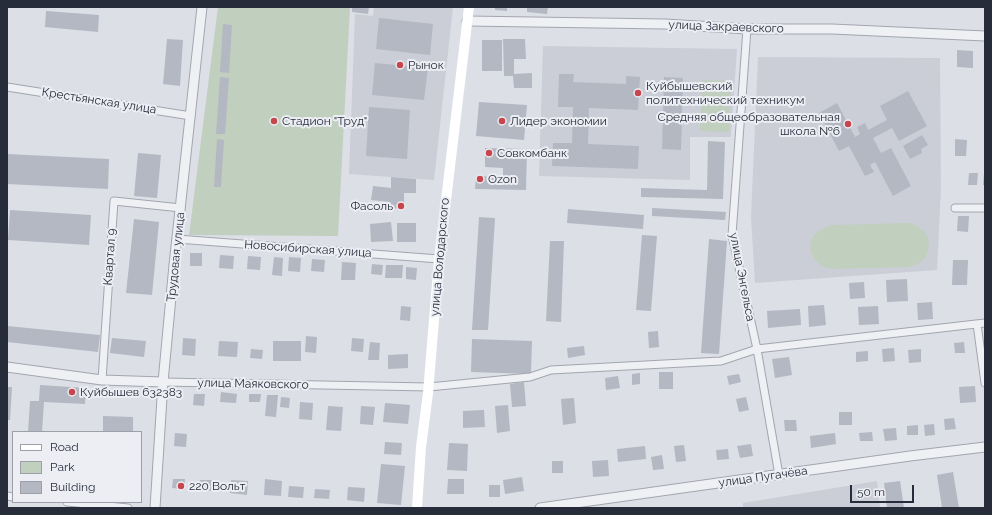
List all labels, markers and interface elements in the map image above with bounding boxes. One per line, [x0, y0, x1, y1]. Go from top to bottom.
street label: улица Закраевского [668, 18, 784, 36]
place label: Рынок [408, 58, 444, 72]
marker: Рынок [395, 60, 405, 70]
place label: Куйбышевский политехнический техникум [646, 79, 804, 107]
street label: Крестьянская улица [41, 85, 157, 117]
marker: Куйбышевский политехнический техникум [633, 88, 643, 98]
place label: Средняя общеобразовательная школа №6 [657, 110, 840, 138]
place label: Стадион "Труд" [282, 114, 367, 128]
place label: Лидер экономии [510, 114, 607, 128]
marker: Стадион "Труд" [269, 116, 279, 126]
marker: Лидер экономии [497, 116, 507, 126]
marker: Средняя общеобразовательная школа №6 [843, 119, 853, 129]
place label: Совкомбанк [497, 146, 567, 160]
marker: Совкомбанк [484, 148, 494, 158]
place label: Ozon [488, 172, 517, 186]
marker: Ozon [475, 174, 485, 184]
street label: улица Володарского [428, 197, 452, 317]
place label: Фасоль [350, 199, 393, 213]
marker: Фасоль [396, 201, 406, 211]
street label: Трудовая улица [164, 211, 188, 303]
street label: Квартал 9 [101, 228, 119, 286]
street label: улица Энгельса [726, 231, 758, 323]
street label: Новосибирская улица [244, 237, 372, 261]
street label: улица Маяковского [197, 376, 309, 392]
place label: Куйбышев 632383 [80, 385, 182, 399]
marker: Куйбышев 632383 [67, 387, 77, 397]
legend [12, 431, 142, 503]
text: Road [50, 440, 79, 454]
text: Park [50, 460, 75, 474]
street label: улица Пугачёва [718, 464, 808, 490]
scale bar [852, 477, 916, 503]
place label: 220 Вольт [189, 479, 245, 493]
text: Building [50, 480, 96, 494]
marker: 220 Вольт [176, 481, 186, 491]
text: 50 m [857, 485, 885, 499]

